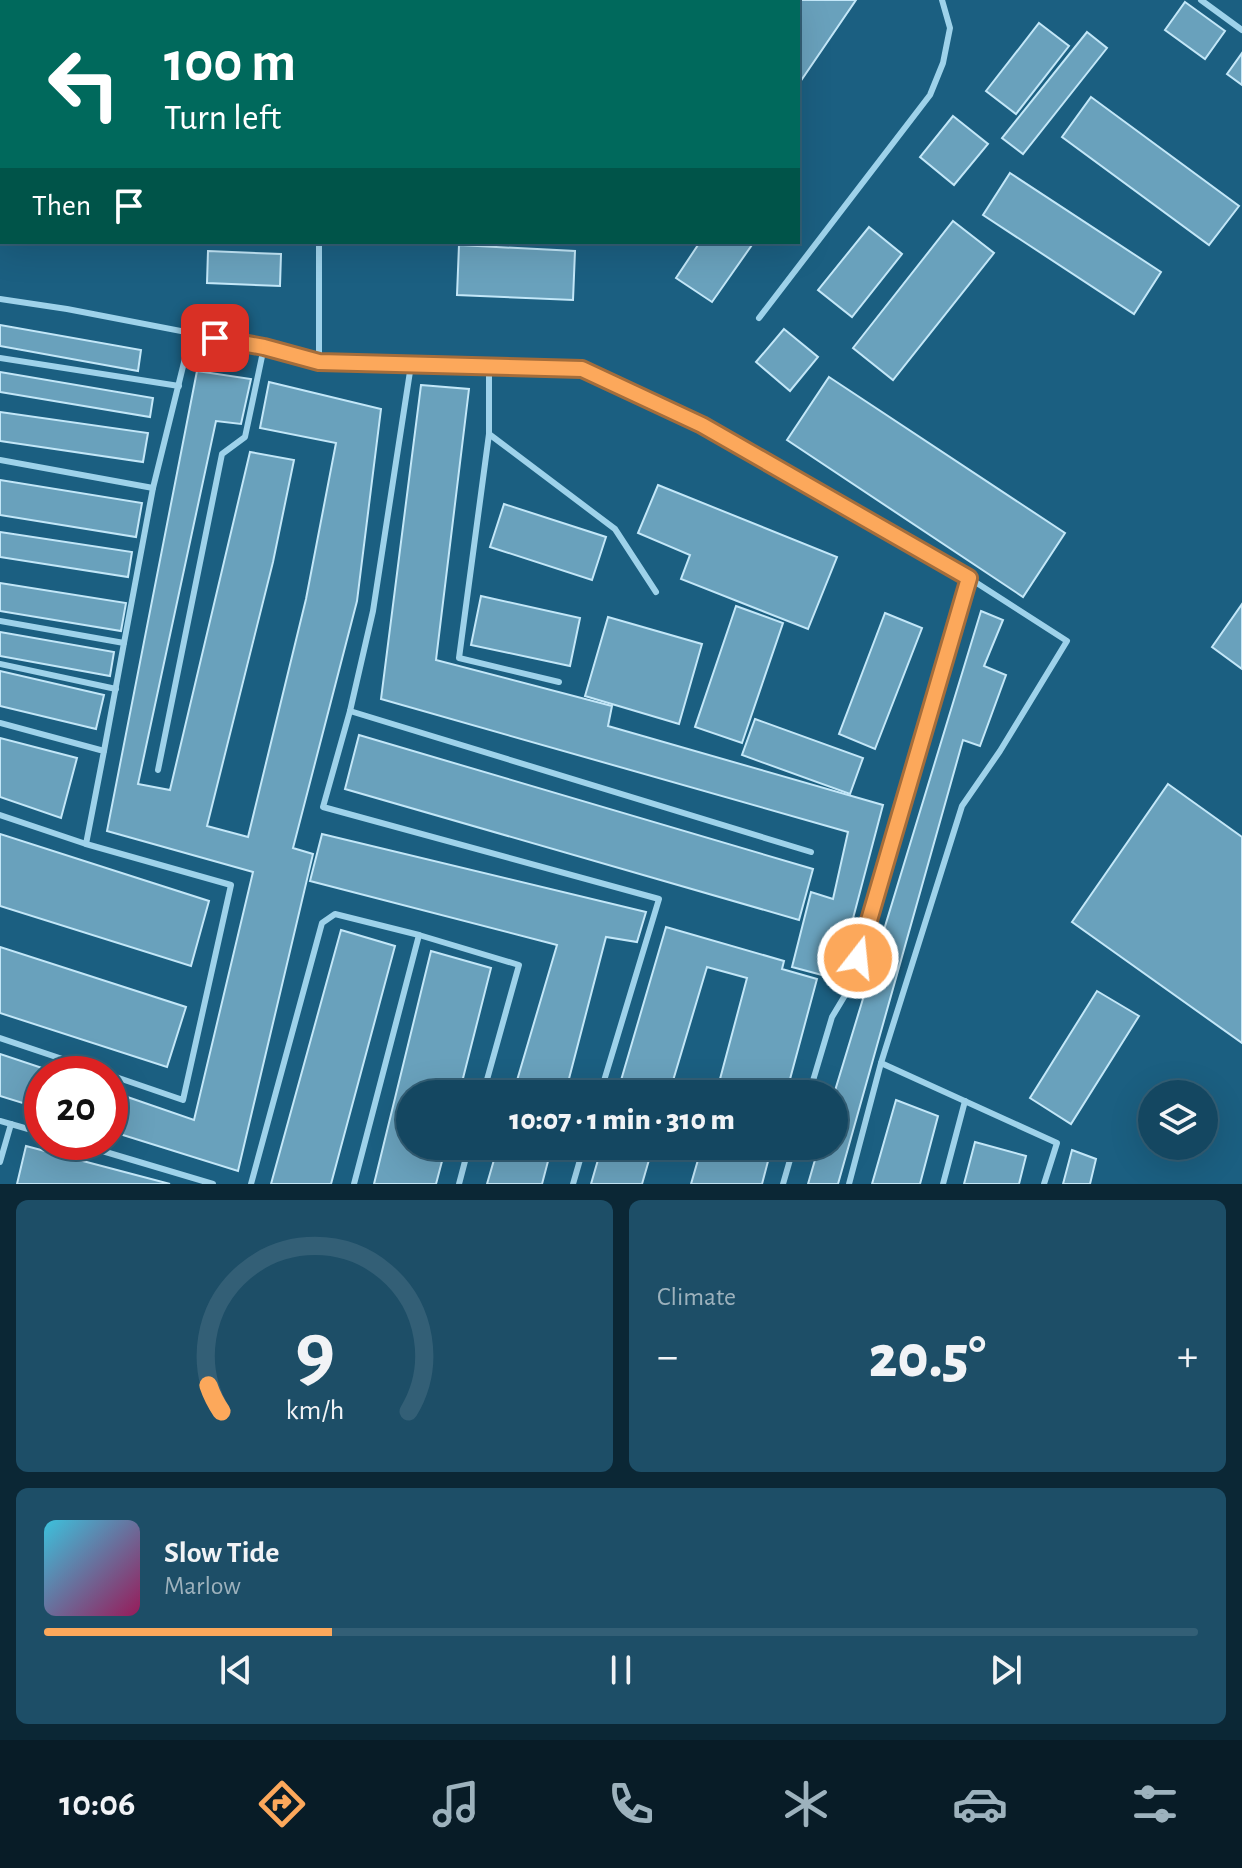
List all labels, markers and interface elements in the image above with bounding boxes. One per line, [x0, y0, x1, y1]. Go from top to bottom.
icon: left [32, 32, 136, 136]
text: 100 m [164, 35, 296, 91]
text: Turn left [164, 100, 281, 136]
icon: arrive [107, 184, 151, 228]
text: Then [32, 191, 91, 221]
pin [181, 304, 249, 372]
icon: arrive [193, 316, 237, 360]
position arrow [816, 916, 900, 1000]
speed limit sign: 20 [24, 1056, 128, 1160]
map controls [1138, 1080, 1218, 1160]
button: layers [1138, 1080, 1218, 1160]
text: 10:07 · 1 min · 310 m [509, 1105, 735, 1135]
text: Climate [657, 1284, 736, 1310]
text: 9 [294, 1311, 335, 1395]
text: 20.5° [869, 1328, 986, 1388]
text: − [657, 1335, 678, 1379]
text: + [1177, 1335, 1198, 1379]
text: km/h [285, 1396, 344, 1425]
text: Slow Tide [164, 1538, 279, 1568]
text: Marlow [164, 1573, 241, 1599]
icon: previous [214, 1648, 258, 1692]
icon: pause [599, 1648, 643, 1692]
icon: next [984, 1648, 1028, 1692]
icon: directions [254, 1776, 310, 1832]
icon: music [428, 1776, 484, 1832]
icon: phone [603, 1776, 659, 1832]
icon: climate [778, 1776, 834, 1832]
icon: car [952, 1776, 1008, 1832]
icon: filters [1127, 1776, 1183, 1832]
text: 10:06 [59, 1786, 135, 1822]

